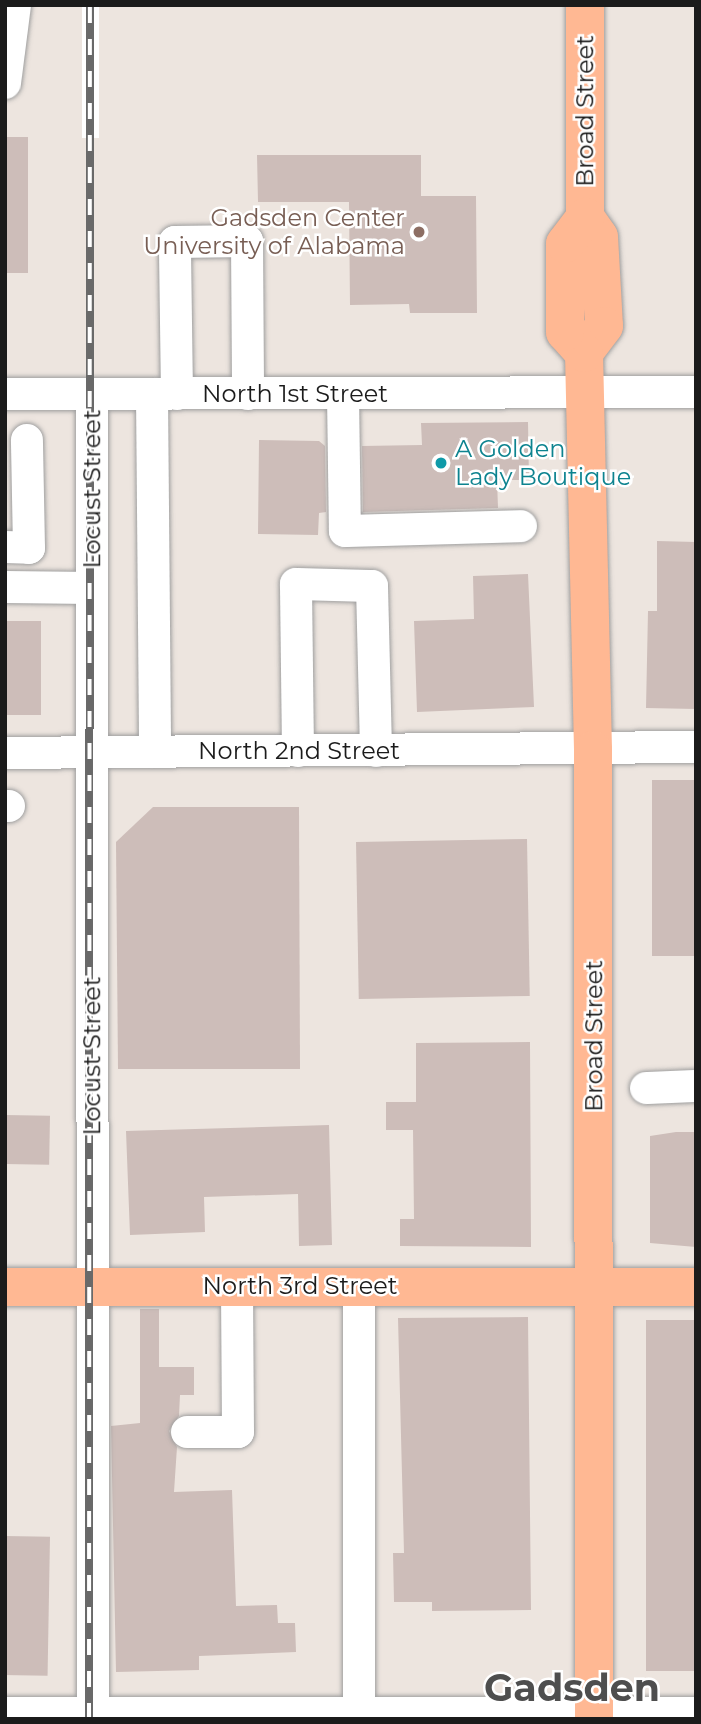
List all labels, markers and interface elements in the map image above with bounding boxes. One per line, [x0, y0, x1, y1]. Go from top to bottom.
street label: Broad Street [571, 35, 599, 187]
place label: Gadsden Center University of Alabama [143, 204, 405, 260]
marker: Gadsden Center University of Alabama [411, 224, 427, 240]
street label: North 1st Street [202, 380, 388, 408]
street label: Locust Street [78, 410, 106, 568]
place label: A Golden Lady Boutique [455, 435, 631, 491]
marker: A Golden Lady Boutique [433, 455, 449, 471]
street label: North 2nd Street [198, 737, 400, 765]
street label: Broad Street [580, 960, 608, 1112]
street label: Locust Street [78, 977, 106, 1135]
street label: North 3rd Street [203, 1272, 397, 1300]
district label: Gadsden [484, 1665, 660, 1711]

